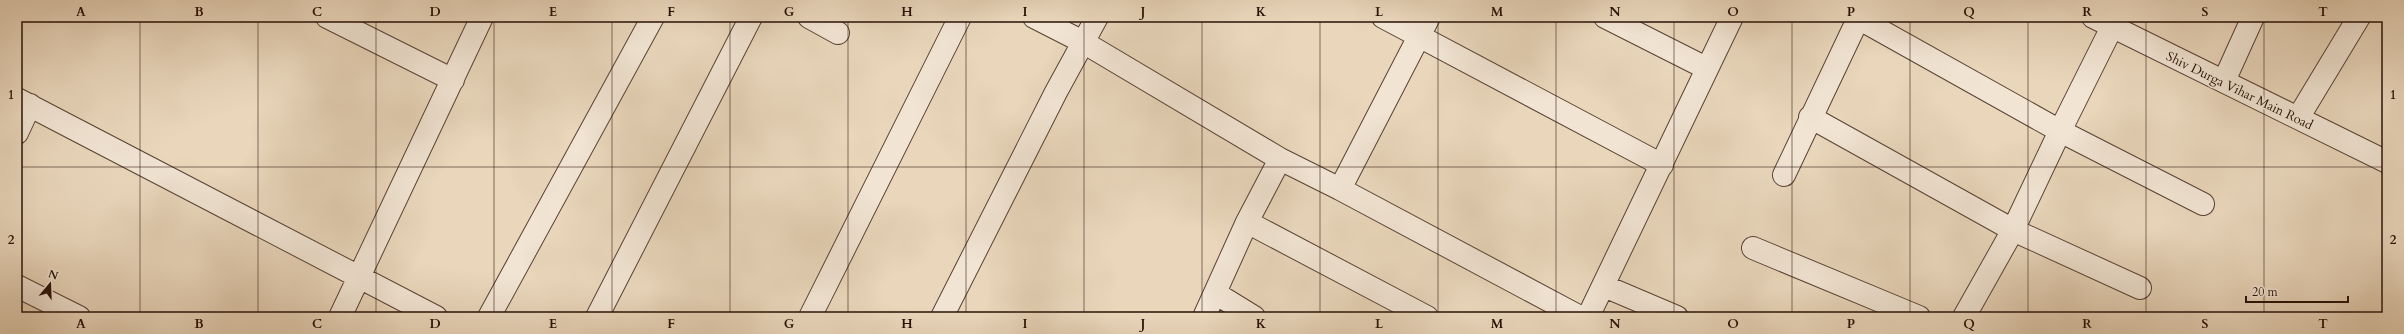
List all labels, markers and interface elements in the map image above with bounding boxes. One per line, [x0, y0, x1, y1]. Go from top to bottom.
text: A [76, 3, 86, 21]
text: B [194, 3, 204, 21]
text: C [312, 3, 322, 21]
text: D [429, 3, 441, 21]
text: E [549, 3, 557, 21]
text: F [667, 3, 675, 21]
text: G [784, 3, 795, 21]
text: H [901, 3, 913, 21]
text: I [1022, 3, 1028, 21]
text: J [1139, 3, 1146, 21]
text: K [1256, 3, 1267, 21]
text: L [1375, 3, 1384, 21]
text: M [1491, 3, 1504, 21]
text: N [1609, 3, 1621, 21]
text: O [1727, 3, 1739, 21]
text: P [1847, 3, 1855, 21]
text: Q [1963, 3, 1975, 21]
text: R [2082, 3, 2092, 21]
text: S [2202, 3, 2209, 21]
text: T [2318, 3, 2328, 21]
street label: Shiv Durga Vihar Main Road [2163, 47, 2316, 134]
text: 1 [8, 86, 14, 104]
text: 1 [2390, 86, 2396, 104]
text: 2 [8, 231, 15, 249]
text: 2 [2390, 231, 2397, 249]
north arrow [30, 264, 70, 304]
text: N [46, 266, 60, 284]
scale bar [2246, 278, 2348, 304]
text: 20 m [2252, 284, 2279, 300]
text: A [76, 315, 86, 333]
text: B [194, 315, 204, 333]
text: C [312, 315, 322, 333]
text: D [429, 315, 441, 333]
text: E [549, 315, 557, 333]
text: F [667, 315, 675, 333]
text: G [784, 315, 795, 333]
text: H [901, 315, 913, 333]
text: I [1022, 315, 1028, 333]
text: J [1139, 315, 1146, 333]
text: K [1256, 315, 1267, 333]
text: L [1375, 315, 1384, 333]
text: M [1491, 315, 1504, 333]
text: N [1609, 315, 1621, 333]
text: O [1727, 315, 1739, 333]
text: P [1847, 315, 1855, 333]
text: Q [1963, 315, 1975, 333]
text: R [2082, 315, 2092, 333]
text: S [2202, 315, 2209, 333]
text: T [2318, 315, 2328, 333]

